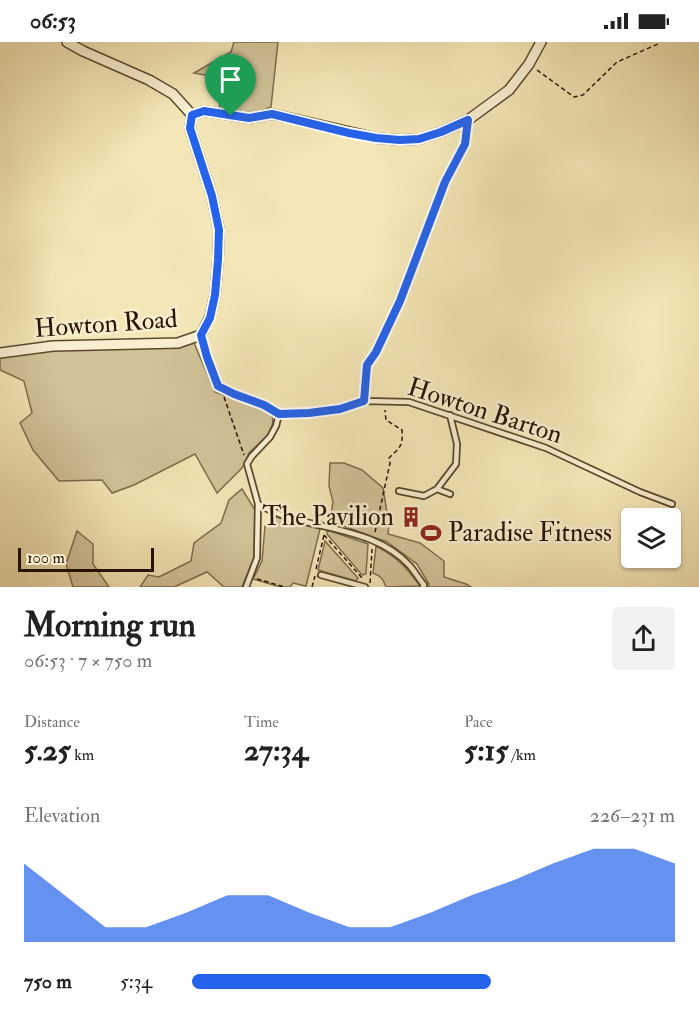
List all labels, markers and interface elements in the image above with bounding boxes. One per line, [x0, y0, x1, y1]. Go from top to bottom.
text: 06:53 [30, 7, 76, 35]
pin [205, 54, 256, 116]
icon: arrive [214, 63, 247, 96]
street label: Howton Road [33, 303, 179, 345]
street label: Howton Barton [404, 371, 566, 451]
place label: The Pavilion [262, 501, 394, 533]
building icon: The Pavilion [399, 505, 423, 529]
map controls [621, 508, 681, 568]
button: layers [621, 508, 681, 568]
place label: Paradise Fitness [448, 517, 612, 549]
sports icon: Paradise Fitness [419, 521, 443, 545]
scale bar [18, 545, 154, 572]
text: 100 m [27, 548, 65, 568]
text: Morning run [24, 605, 196, 646]
button: share [612, 607, 675, 670]
text: 06:53 · 7 × 750 m [24, 648, 152, 673]
text: Distance [24, 712, 80, 732]
text: Time [244, 712, 279, 732]
text: Pace [464, 712, 493, 732]
text: 5.25 [24, 732, 71, 769]
text: 27:34 [244, 732, 308, 769]
text: 5:15 [464, 732, 508, 769]
text: km [71, 745, 94, 765]
text: /km [508, 745, 536, 765]
text: Elevation [24, 803, 100, 828]
text: 226–231 m [590, 803, 675, 828]
text: 750 m [24, 969, 72, 994]
text: 5:34 [120, 969, 152, 994]

